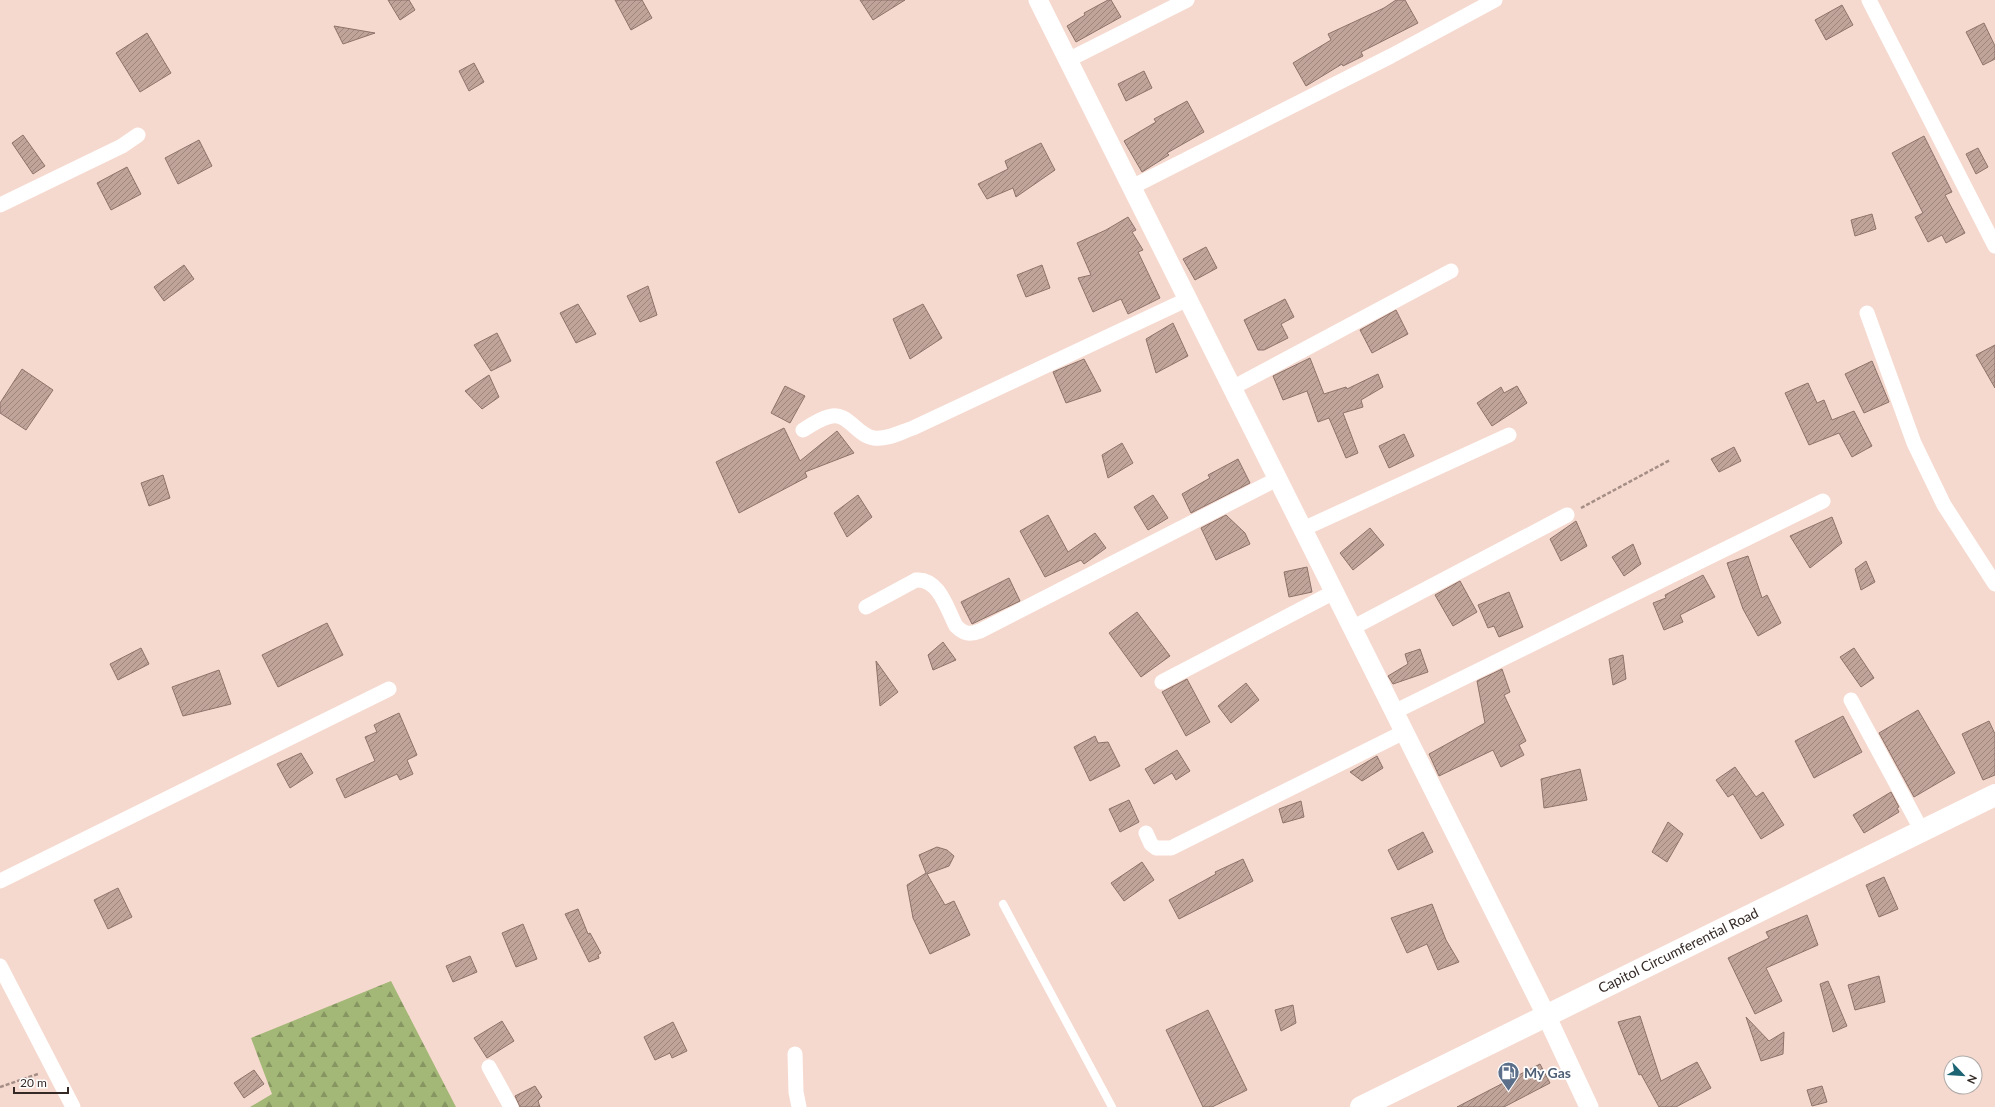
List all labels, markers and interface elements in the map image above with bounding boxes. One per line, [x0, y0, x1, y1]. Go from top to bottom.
street label: Capitol Circumferential Road [1595, 904, 1761, 996]
north arrow [1943, 1055, 1983, 1095]
fuel station icon: My Gas [1496, 1059, 1522, 1092]
place label: My Gas [1524, 1064, 1571, 1081]
scale bar [14, 1069, 68, 1095]
text: N [1965, 1073, 1980, 1086]
text: 20 m [20, 1075, 47, 1090]

